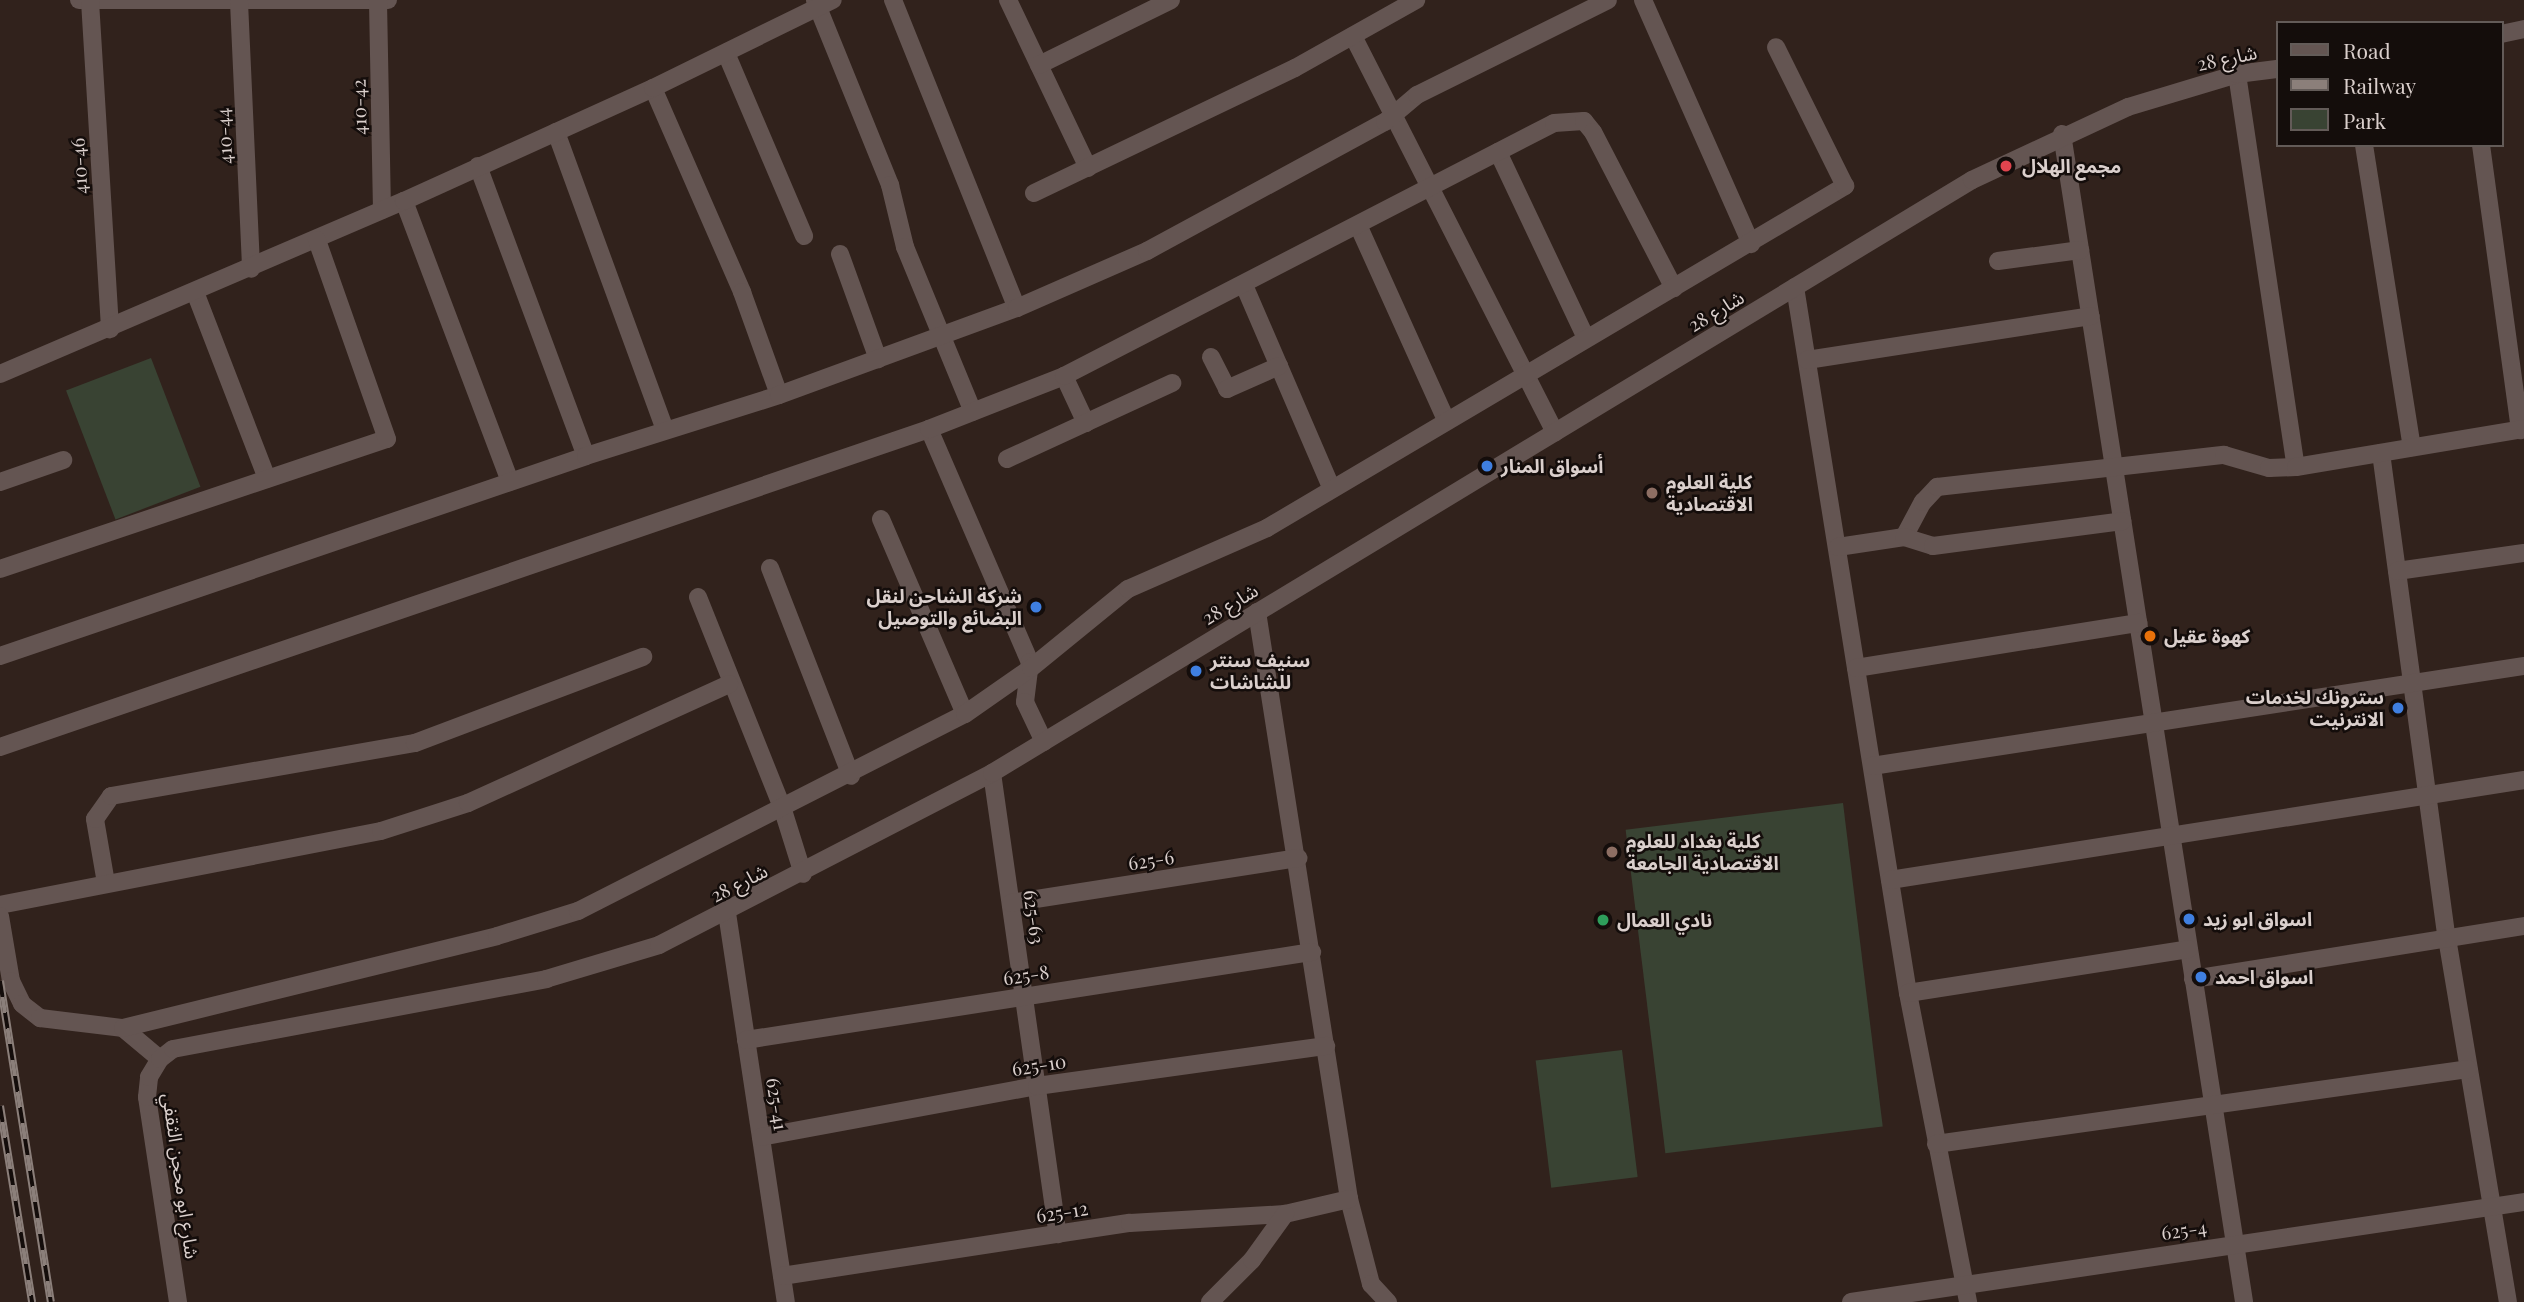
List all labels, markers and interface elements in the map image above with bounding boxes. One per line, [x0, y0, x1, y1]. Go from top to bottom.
legend [2276, 21, 2503, 147]
text: Road [2343, 36, 2391, 64]
street label: شارع 28 [2195, 41, 2259, 75]
text: Railway [2343, 71, 2416, 99]
street label: 410-42 [347, 79, 371, 135]
text: Park [2343, 106, 2386, 134]
street label: 410-44 [211, 107, 237, 165]
street label: 410-46 [66, 137, 92, 195]
place label: مجمع الهلال [2022, 155, 2121, 177]
marker: مجمع الهلال [1996, 156, 2016, 176]
street label: شارع 28 [1684, 286, 1748, 336]
place label: أسواق المنار [1501, 455, 1603, 477]
marker: أسواق المنار [1479, 458, 1495, 474]
place label: كلية العلوم الاقتصادية [1666, 471, 1753, 515]
marker: كلية العلوم الاقتصادية [1644, 485, 1660, 501]
street label: شارع 28 [1198, 579, 1262, 629]
place label: شركة الشاحن لنقل البضائع والتوصيل [867, 585, 1022, 629]
marker: شركة الشاحن لنقل البضائع والتوصيل [1028, 599, 1044, 615]
place label: كهوة عقيل [2164, 625, 2250, 647]
marker: كهوة عقيل [2142, 628, 2158, 644]
place label: سنيف سنتر للشاشات [1210, 649, 1310, 693]
marker: سنيف سنتر للشاشات [1188, 663, 1204, 679]
place label: سترونك لخدمات الانترنيت [2246, 686, 2384, 730]
marker: سترونك لخدمات الانترنيت [2390, 700, 2406, 716]
place label: كلية بغداد للعلوم الاقتصادية الجامعة [1626, 830, 1779, 874]
marker: كلية بغداد للعلوم الاقتصادية الجامعة [1604, 844, 1620, 860]
street label: 625-6 [1126, 845, 1176, 875]
street label: شارع 28 [707, 859, 771, 907]
street label: 625-63 [1019, 888, 1049, 946]
place label: اسواق ابو زيد [2203, 908, 2312, 930]
place label: نادي العمال [1617, 909, 1712, 931]
marker: اسواق ابو زيد [2181, 911, 2197, 927]
marker: نادي العمال [1595, 912, 1611, 928]
street label: 625-8 [1001, 960, 1051, 990]
place label: اسواق احمد [2215, 966, 2313, 988]
marker: اسواق احمد [2193, 969, 2209, 985]
street label: 625-10 [1010, 1049, 1068, 1081]
street label: 625-41 [762, 1076, 792, 1132]
street label: شارع ابو محجن الثقفي [158, 1092, 204, 1260]
street label: 625-12 [1034, 1197, 1090, 1227]
street label: 625-4 [2160, 1216, 2208, 1244]

